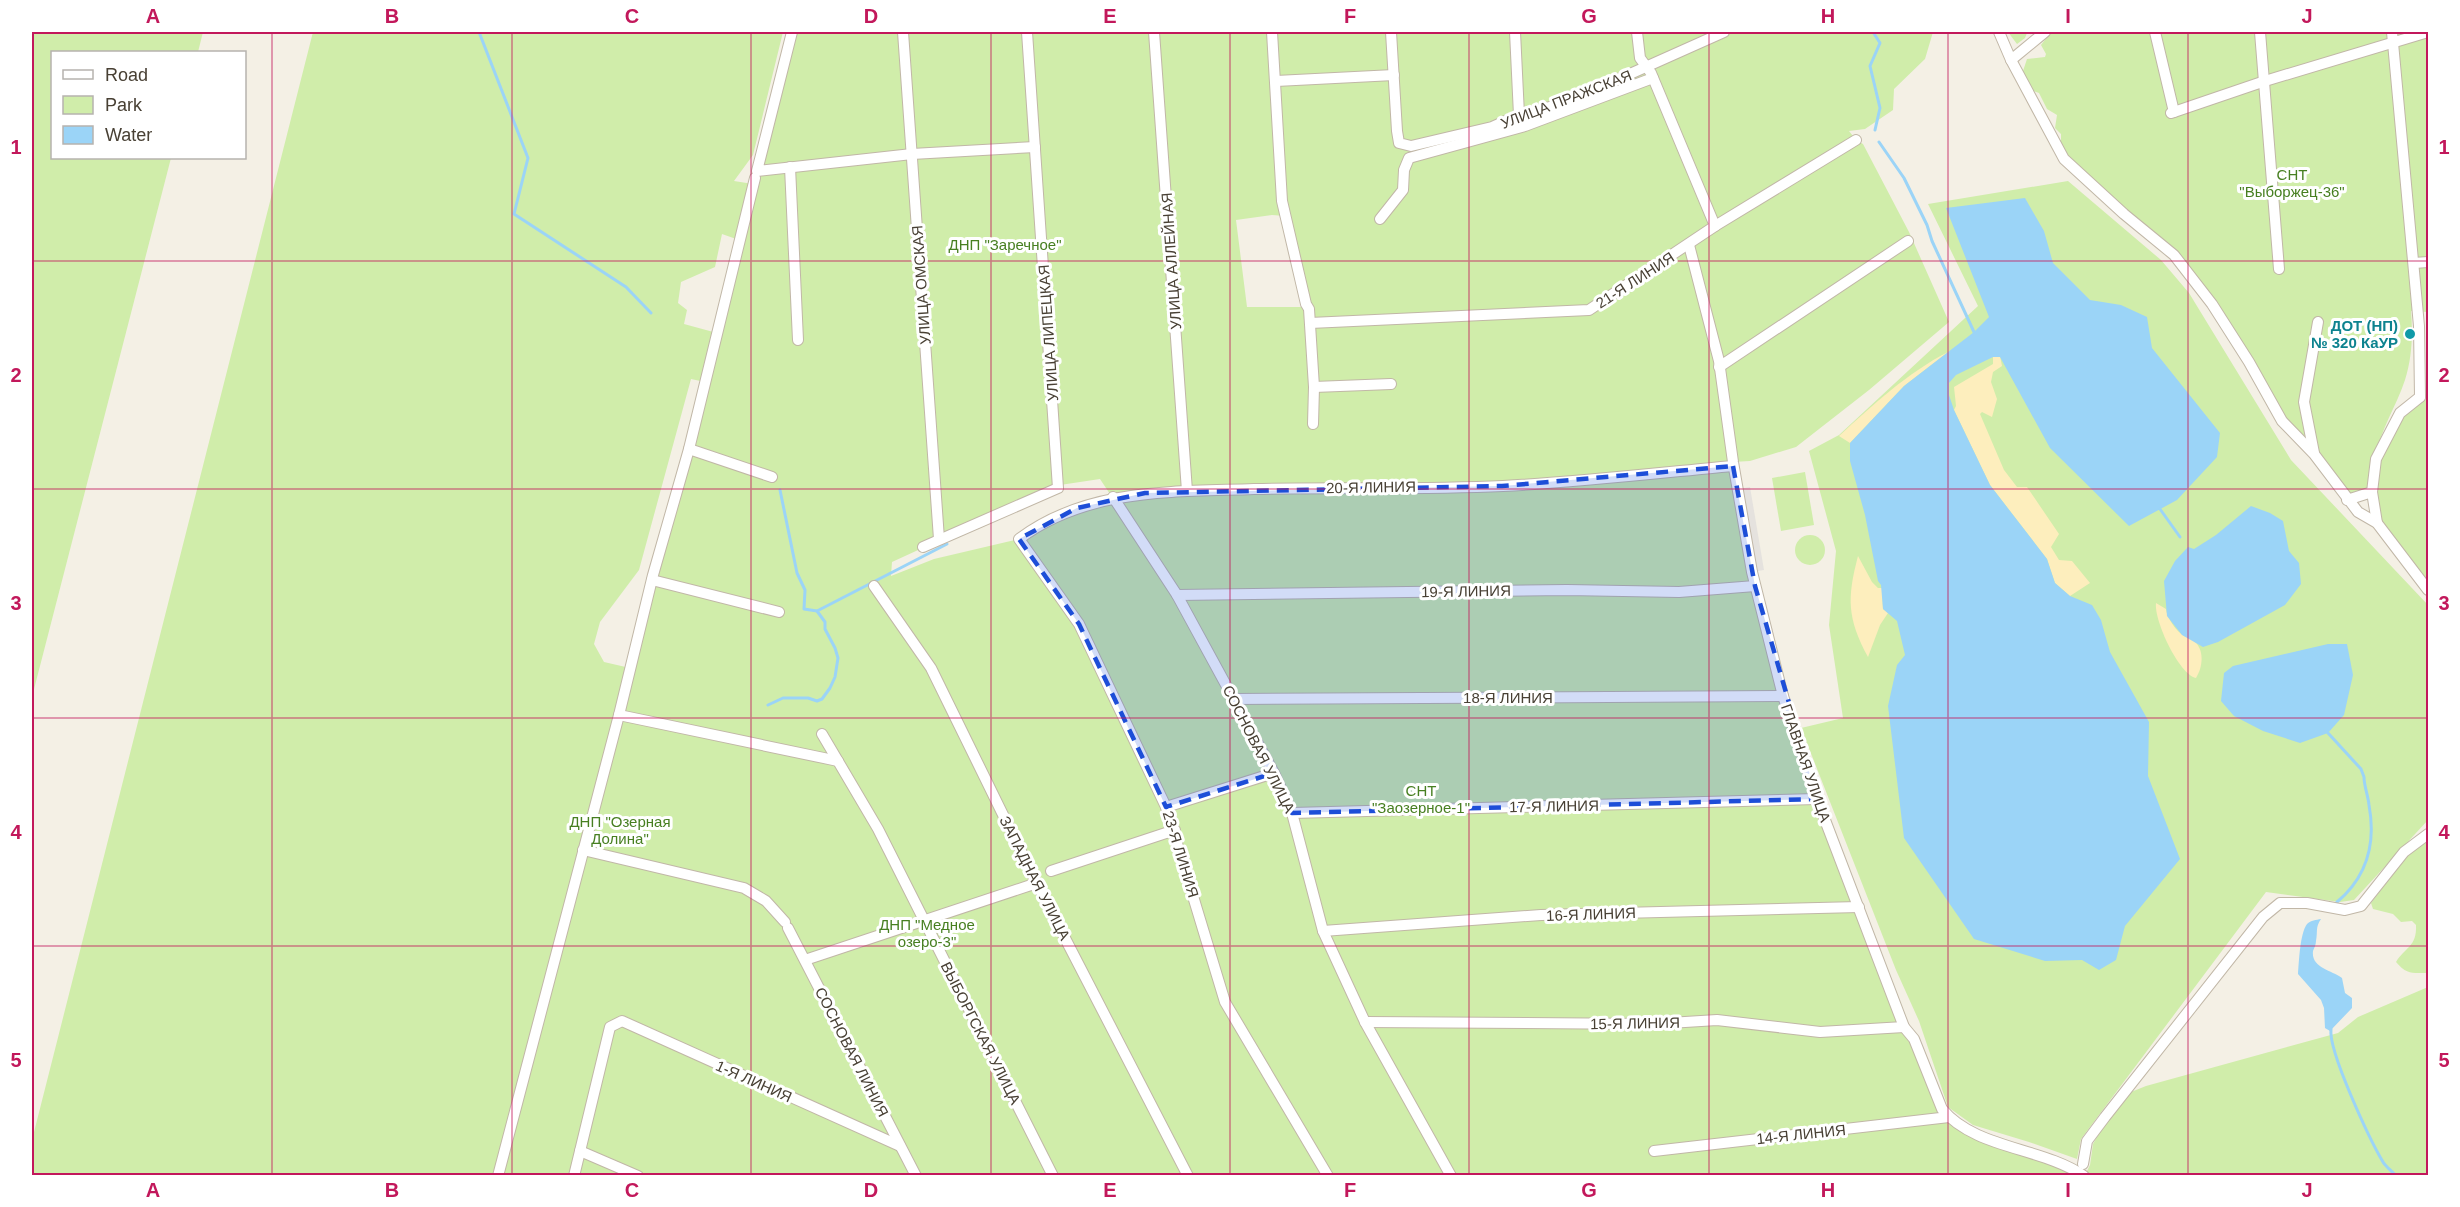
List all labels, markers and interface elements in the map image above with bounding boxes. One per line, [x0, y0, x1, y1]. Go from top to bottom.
text: A [146, 5, 160, 27]
text: B [385, 5, 399, 27]
text: C [625, 5, 639, 27]
text: D [864, 5, 878, 27]
text: E [1103, 5, 1117, 27]
text: F [1344, 5, 1356, 27]
text: G [1581, 5, 1597, 27]
text: H [1821, 5, 1835, 27]
text: I [2065, 5, 2071, 27]
text: J [2301, 5, 2313, 27]
legend [51, 51, 246, 159]
text: Road [105, 65, 148, 85]
street label: УЛИЦА ПРАЖСКАЯ [1498, 66, 1634, 132]
text: Park [105, 95, 143, 115]
text: Water [105, 125, 152, 145]
text: 1 [10, 136, 22, 158]
text: 1 [2438, 136, 2450, 158]
park label: СНТ "Выборжец-36" [2239, 166, 2345, 200]
street label: УЛИЦА АЛЛЕЙНАЯ [1158, 192, 1184, 330]
street label: УЛИЦА ОМСКАЯ [908, 225, 934, 345]
park label: ДНП "Заречное" [949, 236, 1061, 253]
street label: 21-Я ЛИНИЯ [1593, 248, 1677, 312]
street label: УЛИЦА ЛИПЕЦКАЯ [1035, 264, 1061, 402]
place label: ДОТ (НП) № 320 КаУР [2311, 317, 2398, 351]
marker: ДОТ (НП) № 320 КаУР [2403, 327, 2417, 341]
text: 2 [10, 364, 22, 386]
text: 2 [2438, 364, 2450, 386]
street label: 20-Я ЛИНИЯ [1326, 478, 1416, 496]
street label: 19-Я ЛИНИЯ [1421, 582, 1511, 600]
text: 3 [10, 592, 22, 614]
text: 3 [2438, 592, 2450, 614]
street label: СОСНОВАЯ УЛИЦА [1219, 682, 1299, 816]
street label: 18-Я ЛИНИЯ [1463, 689, 1553, 706]
street label: ГЛАВНАЯ УЛИЦА [1778, 702, 1834, 824]
park label: СНТ "Заозерное-1" [1372, 782, 1470, 816]
street label: 17-Я ЛИНИЯ [1509, 797, 1599, 815]
street label: 23-Я ЛИНИЯ [1160, 809, 1202, 899]
park label: ДНП "Озерная Долина" [569, 813, 671, 847]
street label: ЗАПАДНАЯ УЛИЦА [996, 813, 1074, 943]
text: 4 [10, 821, 22, 843]
text: 4 [2438, 821, 2450, 843]
street label: 16-Я ЛИНИЯ [1546, 904, 1636, 924]
park label: ДНП "Медное озеро-3" [879, 916, 975, 950]
street label: ВЫБОРГСКАЯ УЛИЦА [938, 959, 1024, 1107]
street label: СОСНОВАЯ ЛИНИЯ [812, 984, 892, 1120]
street label: 15-Я ЛИНИЯ [1590, 1014, 1680, 1032]
text: 5 [10, 1049, 22, 1071]
text: 5 [2438, 1049, 2450, 1071]
street label: 1-Я ЛИНИЯ [713, 1057, 795, 1105]
street label: 14-Я ЛИНИЯ [1755, 1121, 1847, 1147]
text: A [146, 1179, 160, 1201]
text: B [385, 1179, 399, 1201]
text: C [625, 1179, 639, 1201]
text: D [864, 1179, 878, 1201]
text: E [1103, 1179, 1117, 1201]
text: F [1344, 1179, 1356, 1201]
text: G [1581, 1179, 1597, 1201]
text: H [1821, 1179, 1835, 1201]
text: I [2065, 1179, 2071, 1201]
text: J [2301, 1179, 2313, 1201]

